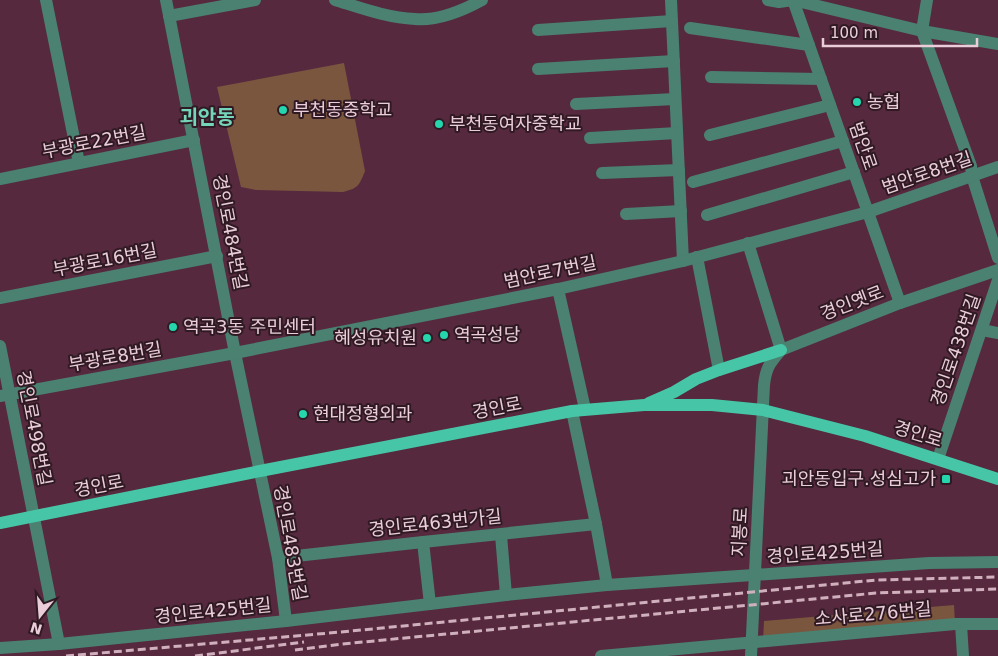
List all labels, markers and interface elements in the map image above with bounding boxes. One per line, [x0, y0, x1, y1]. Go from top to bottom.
scale bar [823, 15, 977, 47]
text: 100 m [830, 24, 878, 42]
place label: 농협 [867, 91, 900, 112]
marker: 농협 [851, 96, 863, 108]
place label: 부천동중학교 [293, 99, 392, 120]
marker: 부천동중학교 [277, 104, 289, 116]
district label: 괴안동 [179, 105, 235, 129]
place label: 부천동여자중학교 [449, 113, 581, 134]
marker: 부천동여자중학교 [433, 118, 445, 130]
street label: 범안로 [845, 119, 881, 173]
street label: 부광로22번길 [40, 121, 148, 162]
street label: 범안로8번길 [879, 147, 975, 198]
street label: 경인로484번길 [209, 172, 252, 291]
street label: 부광로16번길 [51, 239, 159, 280]
street label: 범안로7번길 [502, 251, 598, 292]
street label: 경인옛로 [817, 281, 887, 324]
street label: 경인로438번길 [927, 291, 985, 409]
place label: 역곡3동 주민센터 [183, 316, 316, 337]
marker: 역곡3동 주민센터 [167, 321, 179, 333]
place label: 역곡성당 [454, 324, 520, 345]
place label: 혜성유치원 [334, 327, 417, 348]
marker: 역곡성당 [438, 329, 450, 341]
marker: 혜성유치원 [421, 332, 433, 344]
street label: 부광로8번길 [67, 338, 163, 375]
street label: 경인로498번길 [13, 368, 56, 487]
street label: 경인로 [471, 392, 523, 423]
place label: 현대정형외과 [313, 403, 413, 424]
marker: 현대정형외과 [297, 408, 309, 420]
street label: 경인로 [891, 416, 945, 451]
place label: 괴안동입구.성심고가 [781, 468, 936, 489]
street label: 경인로 [73, 470, 125, 501]
marker: 괴안동입구.성심고가 [940, 473, 952, 485]
street label: 경인로483번길 [270, 483, 311, 602]
street label: 경인로463번가길 [367, 505, 503, 540]
street label: 지봉로 [728, 507, 751, 557]
street label: 경인로425번길 [766, 538, 884, 567]
north arrow [15, 591, 65, 641]
street label: 경인로425번길 [154, 594, 272, 627]
street label: 소사로276번길 [814, 598, 932, 629]
text: N [28, 619, 44, 638]

